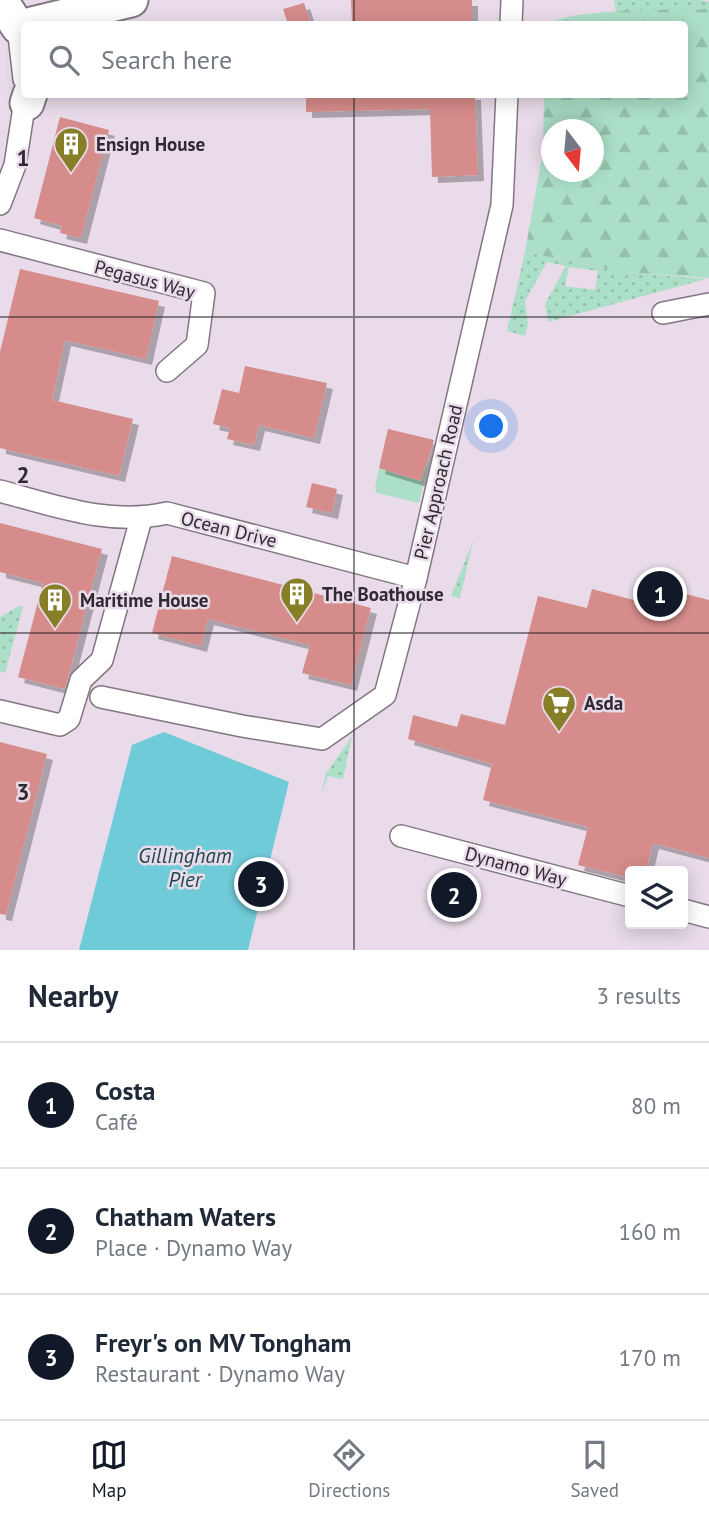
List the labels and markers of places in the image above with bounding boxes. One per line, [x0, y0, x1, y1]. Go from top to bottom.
building icon: Ensign House [52, 125, 90, 174]
place label: Ensign House [96, 132, 205, 156]
pin: 1 [637, 568, 683, 620]
building icon: The Boathouse [278, 575, 316, 624]
building icon: Maritime House [36, 581, 74, 630]
place label: The Boathouse [322, 582, 444, 606]
place label: Maritime House [80, 588, 208, 612]
supermarket icon: Asda [540, 684, 578, 733]
place label: Asda [584, 691, 623, 715]
pin: 3 [238, 858, 284, 910]
pin: 2 [431, 869, 477, 921]

